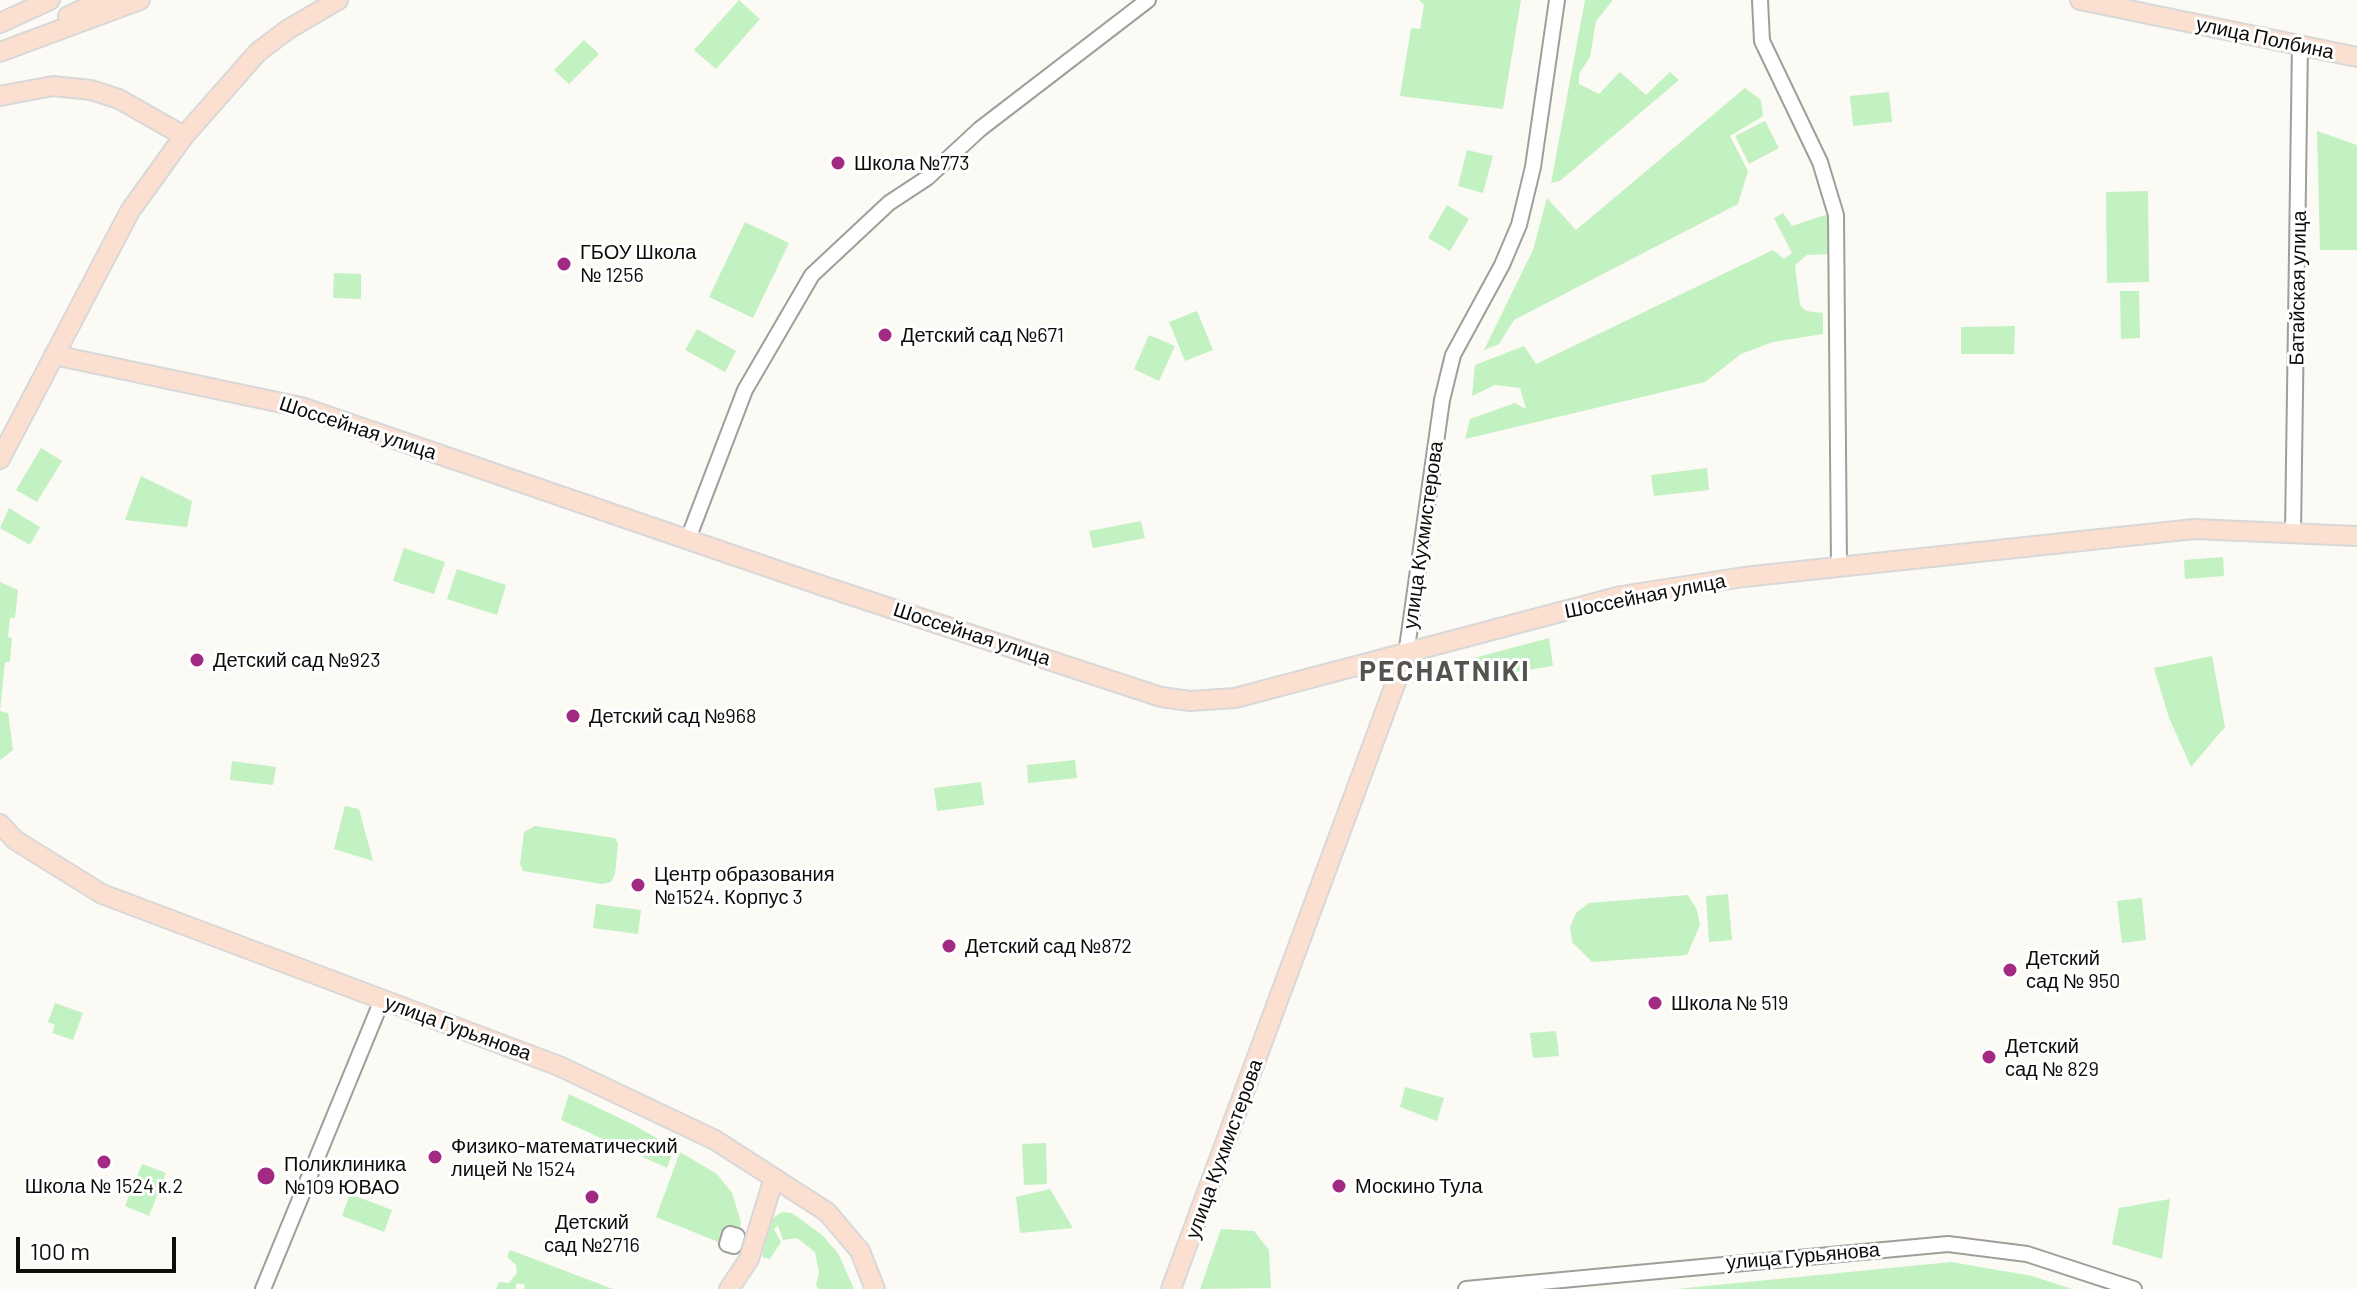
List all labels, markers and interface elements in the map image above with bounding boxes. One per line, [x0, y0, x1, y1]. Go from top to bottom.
street label: улица Полбина [2194, 12, 2336, 64]
place label: Школа №773 [854, 151, 969, 175]
marker: Школа №773 [829, 154, 847, 172]
street label: Батайская улица [2285, 210, 2311, 366]
place label: ГБОУ Школа № 1256 [580, 240, 696, 287]
marker: ГБОУ Школа № 1256 [555, 255, 573, 273]
place label: Детский сад №671 [901, 323, 1064, 347]
marker: Детский сад №671 [876, 326, 894, 344]
street label: Шоссейная улица [276, 391, 440, 465]
street label: улица Кухмистерова [1398, 440, 1448, 630]
street label: Шоссейная улица [1562, 569, 1728, 623]
street label: Шоссейная улица [890, 597, 1054, 671]
place label: Детский сад №923 [213, 648, 381, 672]
marker: Детский сад №923 [188, 651, 206, 669]
district label: PECHATNIKI [1359, 655, 1531, 689]
place label: Детский сад №968 [589, 704, 756, 728]
marker: Детский сад №968 [564, 707, 582, 725]
place label: Центр образования №1524. Корпус 3 [654, 862, 834, 909]
marker: Центр образования №1524. Корпус 3 [629, 876, 647, 894]
place label: Детский сад №872 [965, 934, 1132, 958]
marker: Детский сад №872 [940, 937, 958, 955]
place label: Детский сад № 950 [2026, 946, 2120, 993]
marker: Детский сад № 950 [2001, 961, 2019, 979]
street label: улица Гурьянова [381, 990, 535, 1066]
place label: Школа № 519 [1671, 991, 1788, 1015]
marker: Школа № 519 [1646, 994, 1664, 1012]
place label: Детский сад № 829 [2005, 1034, 2099, 1081]
marker: Детский сад № 829 [1980, 1048, 1998, 1066]
street label: улица Кухмистерова [1180, 1056, 1268, 1242]
place label: Физико-математический лицей № 1524 [451, 1134, 678, 1181]
marker: Физико-математический лицей № 1524 [426, 1148, 444, 1166]
place label: Поликлиника №109 ЮВАО [284, 1152, 406, 1199]
marker: Школа № 1524 к.2 [95, 1153, 113, 1171]
marker: Поликлиника №109 ЮВАО [255, 1165, 277, 1187]
place label: Школа № 1524 к.2 [25, 1174, 183, 1198]
place label: Москино Тула [1355, 1174, 1483, 1198]
marker: Москино Тула [1330, 1177, 1348, 1195]
marker: Детский сад №2716 [583, 1188, 601, 1206]
place label: Детский сад №2716 [544, 1210, 640, 1257]
scale bar [20, 1221, 180, 1271]
text: 100 m [30, 1236, 90, 1265]
street label: улица Гурьянова [1725, 1237, 1881, 1275]

